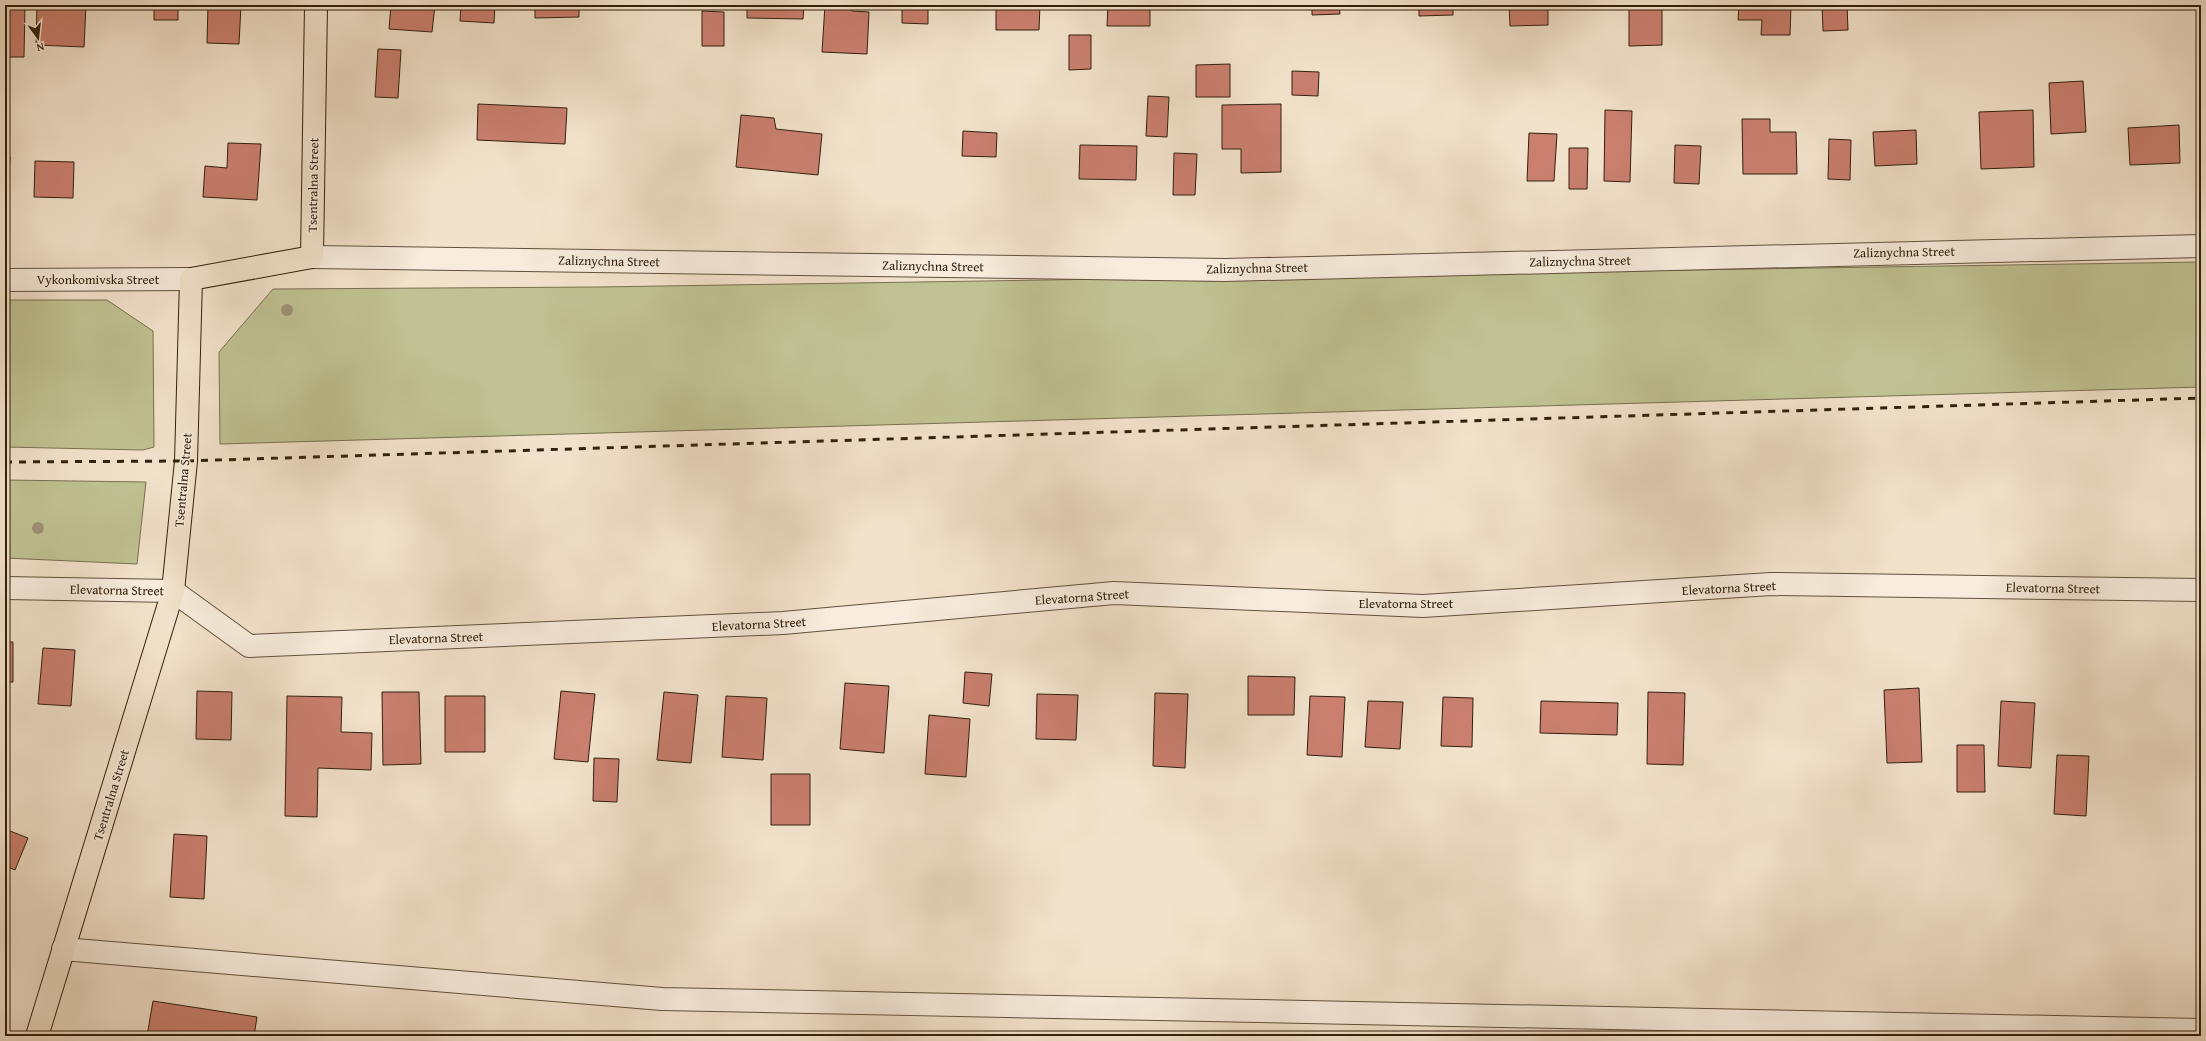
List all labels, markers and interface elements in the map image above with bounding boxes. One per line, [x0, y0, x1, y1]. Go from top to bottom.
north arrow [18, 18, 58, 58]
text: N [34, 39, 46, 57]
street label: Tsentralna Street [303, 137, 323, 232]
street label: Zaliznychna Street [1853, 242, 1955, 262]
street label: Zaliznychna Street [558, 251, 660, 271]
street label: Zaliznychna Street [1529, 251, 1631, 271]
street label: Zaliznychna Street [882, 256, 984, 276]
street label: Zaliznychna Street [1206, 258, 1308, 278]
street label: Vykonkomivska Street [37, 270, 160, 289]
street label: Tsentralna Street [169, 432, 197, 528]
street label: Elevatorna Street [1681, 576, 1777, 600]
street label: Elevatorna Street [2006, 578, 2101, 598]
street label: Elevatorna Street [70, 580, 165, 600]
street label: Elevatorna Street [1034, 584, 1130, 610]
street label: Elevatorna Street [1359, 594, 1454, 613]
street label: Elevatorna Street [711, 612, 807, 636]
street label: Elevatorna Street [388, 627, 484, 649]
street label: Tsentralna Street [88, 747, 134, 843]

